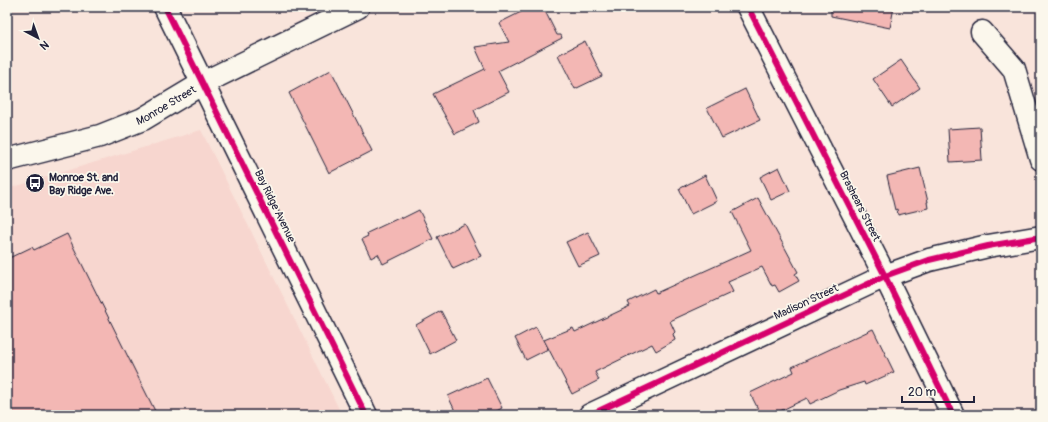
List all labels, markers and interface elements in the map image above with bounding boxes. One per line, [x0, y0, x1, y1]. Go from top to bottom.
north arrow [18, 18, 58, 58]
text: N [37, 38, 51, 53]
street label: Monroe Street [134, 82, 199, 128]
street label: Bay Ridge Avenue [252, 168, 298, 245]
street label: Brashears Street [837, 169, 884, 244]
place label: Monroe St. and Bay Ridge Ave. [49, 171, 118, 197]
bus stop icon: Monroe St. and Bay Ridge Ave. [24, 172, 46, 194]
street label: Madison Street [772, 281, 841, 323]
scale bar [902, 378, 974, 404]
text: 20 m [908, 385, 937, 400]

